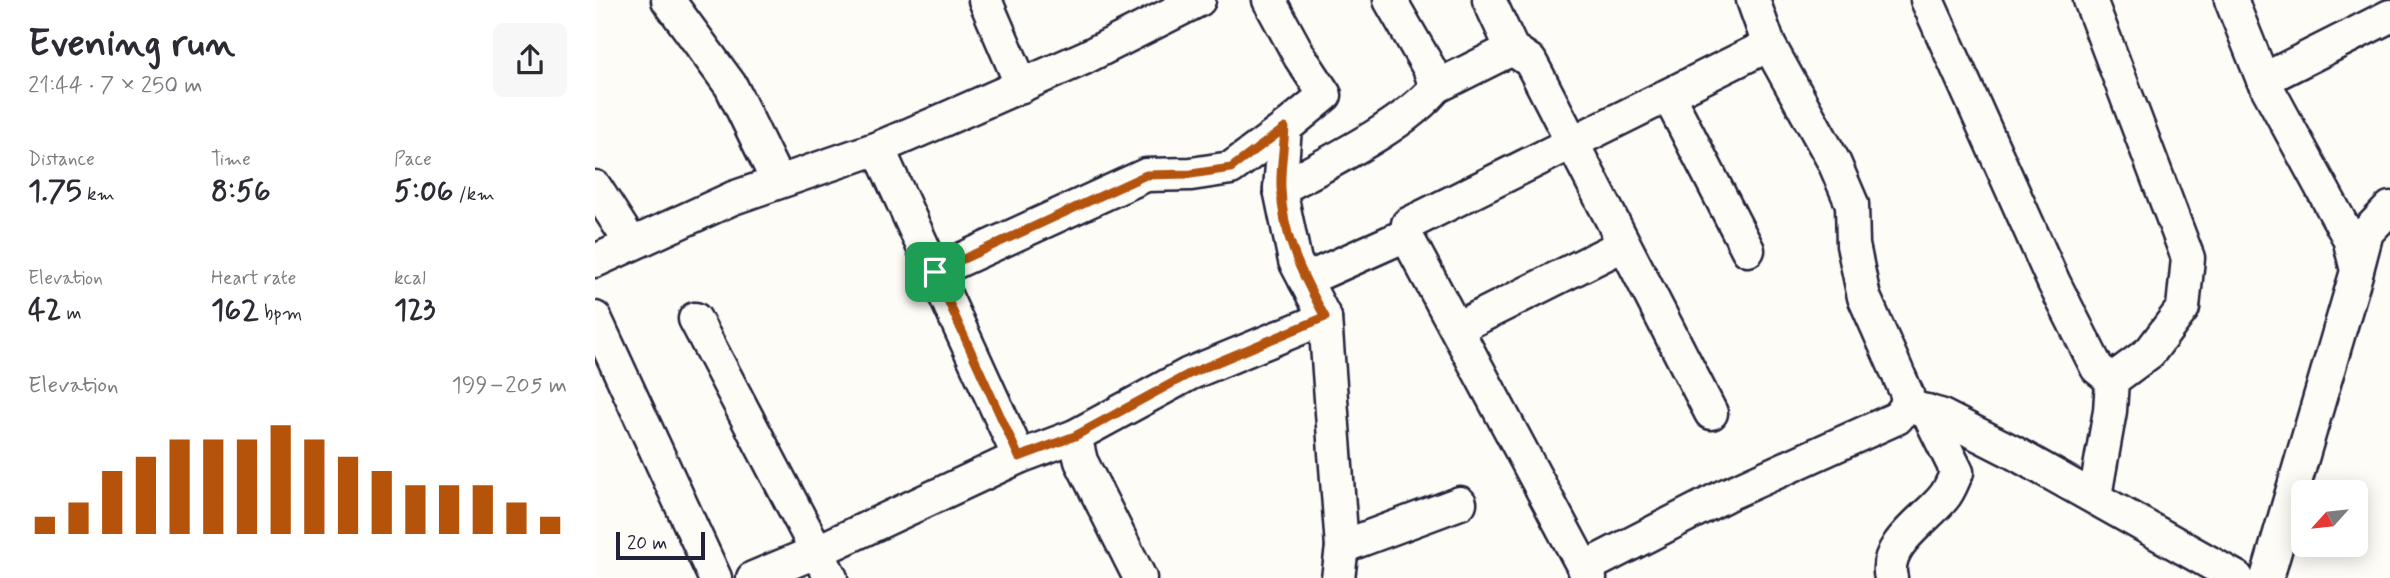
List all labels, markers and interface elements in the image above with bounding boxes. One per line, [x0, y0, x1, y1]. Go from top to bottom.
text: Evening run [28, 20, 235, 69]
button: share [493, 23, 567, 97]
text: 21:44 · 7 × 250 m [28, 71, 203, 101]
text: Distance [28, 147, 95, 172]
text: Time [211, 147, 251, 172]
text: Pace [394, 147, 432, 172]
text: 1.75 [28, 172, 82, 211]
text: 8:56 [211, 172, 271, 211]
text: 5:06 [394, 172, 453, 211]
text: km [82, 182, 115, 207]
text: /km [453, 182, 495, 207]
pin [905, 242, 965, 302]
icon: arrive [916, 253, 954, 291]
text: Elevation [28, 266, 103, 291]
text: Heart rate [211, 266, 296, 291]
text: kcal [394, 266, 426, 291]
text: 42 [28, 291, 61, 330]
text: 162 [211, 291, 259, 330]
text: 123 [394, 291, 436, 330]
text: m [61, 301, 82, 326]
text: bpm [259, 301, 302, 326]
text: Elevation [28, 371, 119, 401]
text: 199–205 m [451, 371, 567, 401]
north arrow [2291, 480, 2368, 556]
map controls [2291, 480, 2368, 557]
scale bar [616, 529, 705, 561]
text: 20 m [627, 531, 667, 556]

